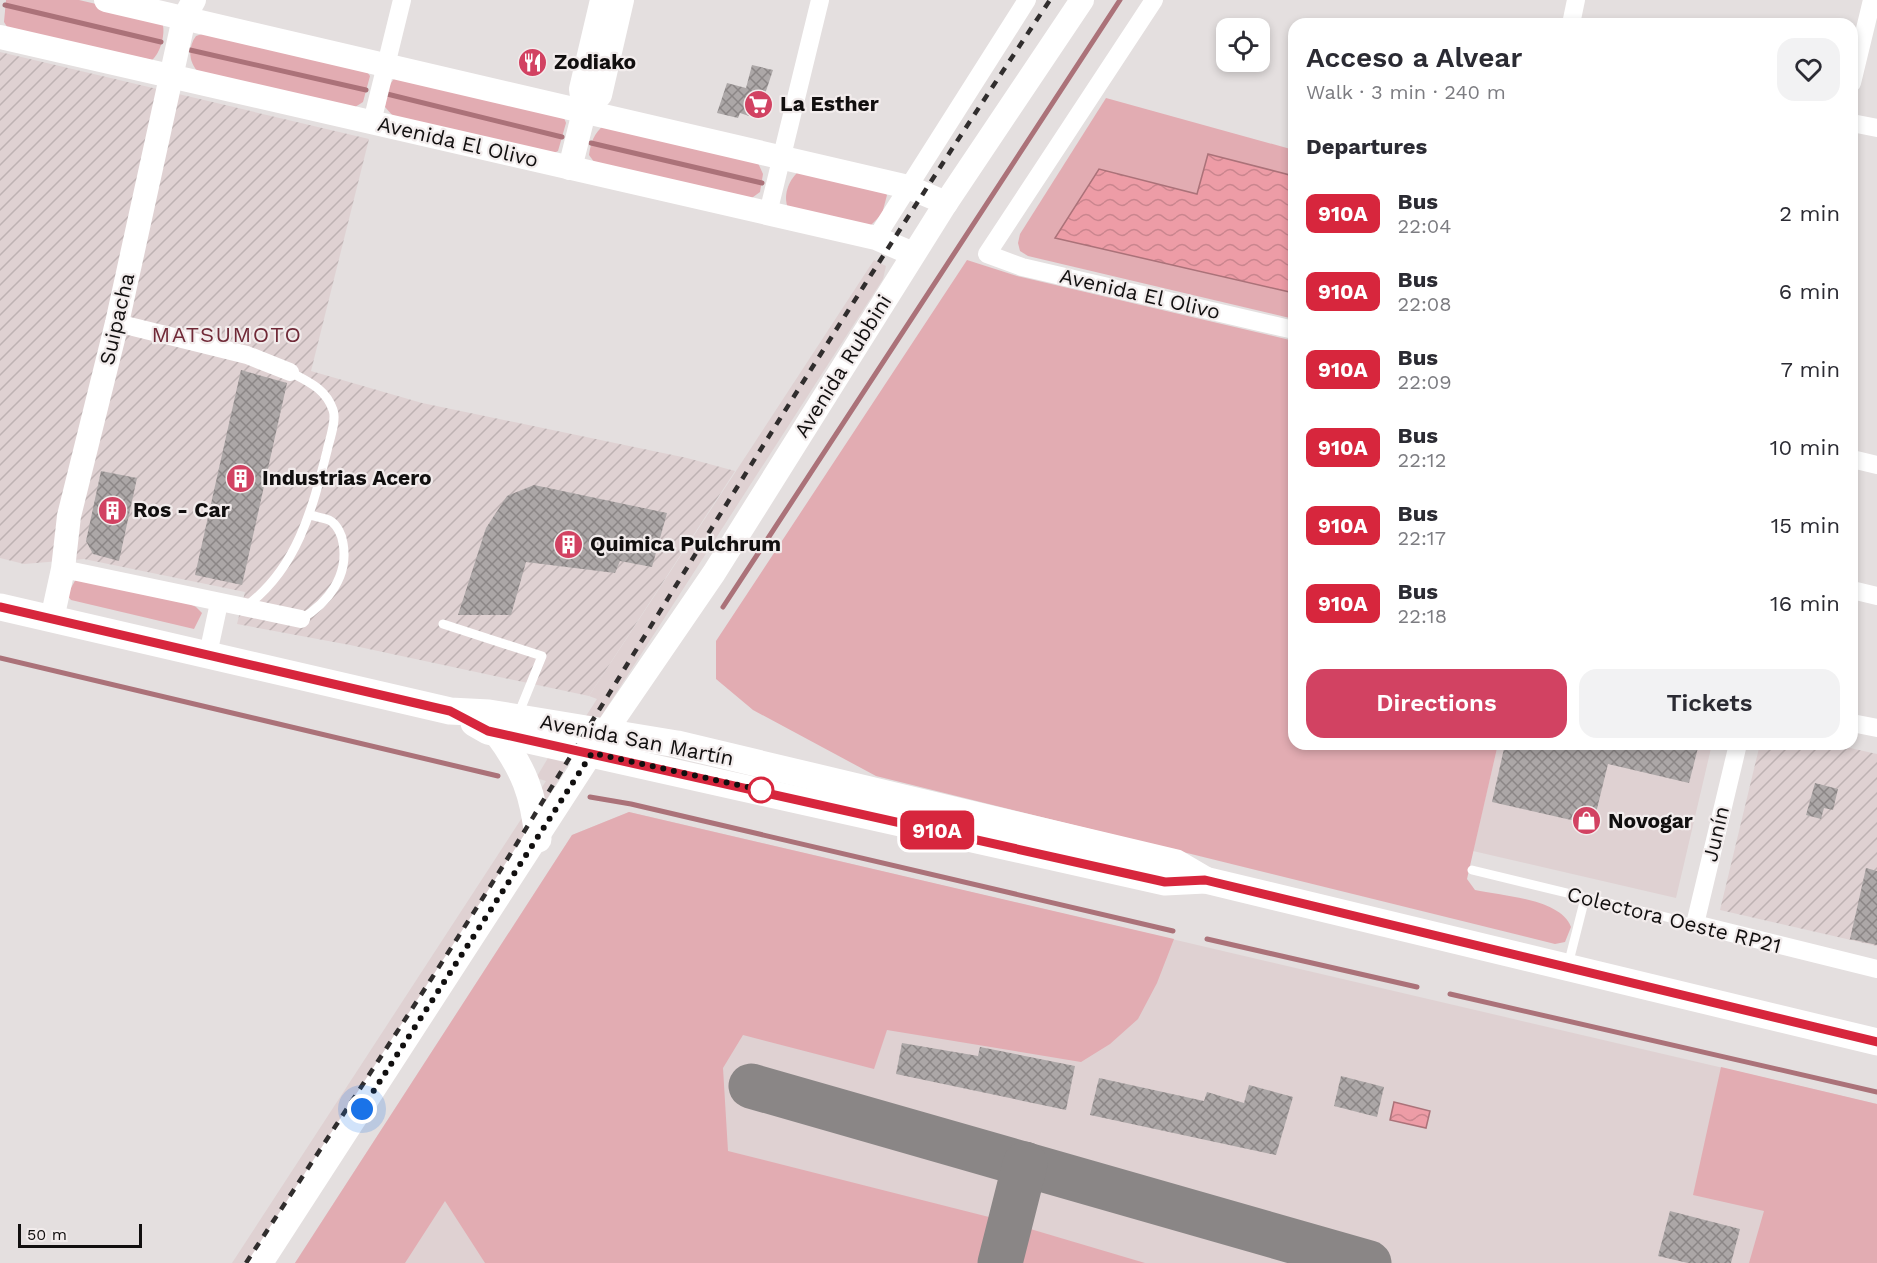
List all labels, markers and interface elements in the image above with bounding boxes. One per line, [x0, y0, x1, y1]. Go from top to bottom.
map controls [1216, 18, 1270, 72]
button: locate [1216, 18, 1270, 72]
button: heart [1777, 38, 1840, 101]
text: Acceso a Alvear [1306, 41, 1522, 74]
restaurant icon: Zodiako [517, 46, 549, 78]
place label: Zodiako [554, 49, 636, 74]
text: Walk · 3 min · 240 m [1306, 80, 1506, 104]
supermarket icon: La Esther [743, 88, 775, 120]
place label: La Esther [780, 91, 879, 116]
street label: Avenida El Olivo [375, 111, 541, 172]
text: Departures [1306, 134, 1427, 159]
text: Bus [1398, 189, 1438, 214]
text: 910A [1318, 201, 1368, 226]
text: 2 min [1779, 201, 1840, 226]
text: 22:04 [1398, 214, 1452, 238]
street label: Avenida El Olivo [1057, 263, 1223, 324]
text: Bus [1398, 267, 1438, 292]
street label: Suipacha [94, 270, 139, 367]
text: 910A [1318, 279, 1368, 304]
text: 6 min [1779, 279, 1840, 304]
street label: Avenida Rubbini [789, 290, 897, 442]
text: 22:08 [1398, 292, 1452, 316]
district label: MATSUMOTO [151, 322, 303, 347]
text: Bus [1398, 345, 1438, 370]
text: 910A [1318, 357, 1368, 382]
text: 7 min [1780, 357, 1840, 382]
text: 22:09 [1398, 370, 1452, 394]
text: Bus [1398, 423, 1438, 448]
text: 910A [1318, 435, 1368, 460]
text: 10 min [1770, 435, 1840, 460]
text: 22:12 [1398, 448, 1446, 472]
building icon: Industrias Acero [225, 462, 257, 494]
place label: Industrias Acero [262, 465, 432, 490]
building icon: Ros - Car [96, 494, 128, 526]
place label: Ros - Car [133, 497, 230, 522]
text: Bus [1398, 501, 1438, 526]
text: 910A [1318, 513, 1368, 538]
text: 15 min [1771, 513, 1840, 538]
text: 22:17 [1398, 526, 1446, 550]
building icon: Quimica Pulchrum [553, 528, 585, 560]
place label: Quimica Pulchrum [590, 531, 781, 556]
text: Bus [1398, 579, 1438, 604]
text: 910A [1318, 591, 1368, 616]
text: 16 min [1770, 591, 1840, 616]
text: 22:18 [1398, 604, 1447, 628]
button: Directions [1306, 669, 1567, 738]
button: Tickets [1579, 669, 1840, 738]
street label: Avenida San Martín [538, 708, 736, 771]
unlabelled marker [748, 777, 774, 803]
street label: Junín [1697, 804, 1734, 864]
shop icon: Novogar [1571, 805, 1603, 837]
place label: Novogar [1608, 808, 1693, 833]
line badge: 910A [895, 810, 979, 850]
text: 910A [912, 818, 962, 843]
street label: Colectora Oeste RP21 [1564, 881, 1784, 958]
your location [347, 1094, 377, 1124]
scale bar [18, 1221, 142, 1248]
text: 50 m [27, 1225, 67, 1244]

